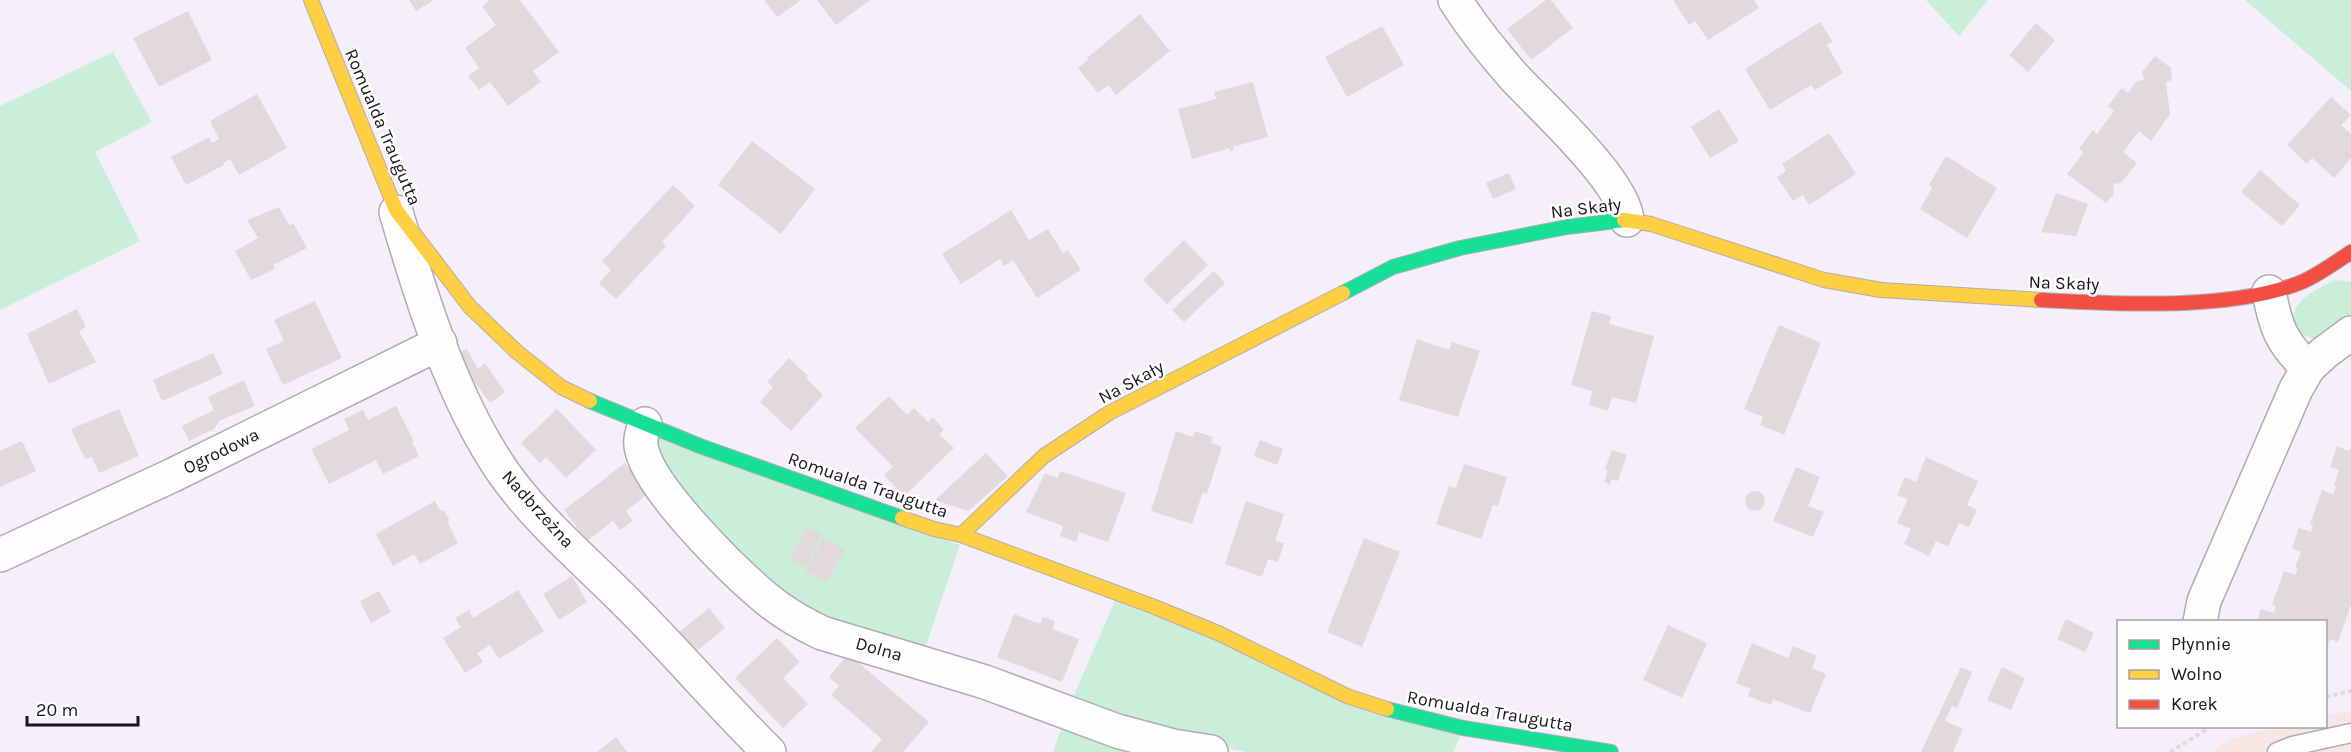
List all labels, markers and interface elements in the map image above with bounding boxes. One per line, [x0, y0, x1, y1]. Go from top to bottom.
street label: Romualda Traugutta [340, 45, 426, 209]
street label: Na Skały [1549, 193, 1623, 223]
street label: Na Skały [2028, 271, 2100, 295]
street label: Na Skały [1095, 355, 1168, 408]
street label: Ogrodowa [180, 423, 262, 479]
street label: Romualda Traugutta [785, 447, 951, 523]
street label: Nadbrzeżna [497, 466, 579, 552]
legend [2117, 620, 2327, 728]
street label: Dolna [853, 632, 905, 666]
text: Płynnie [2171, 633, 2231, 655]
text: Wolno [2171, 663, 2222, 685]
street label: Romualda Traugutta [1405, 686, 1575, 736]
scale bar [27, 689, 138, 727]
text: Korek [2171, 693, 2218, 715]
text: 20 m [36, 699, 78, 721]

